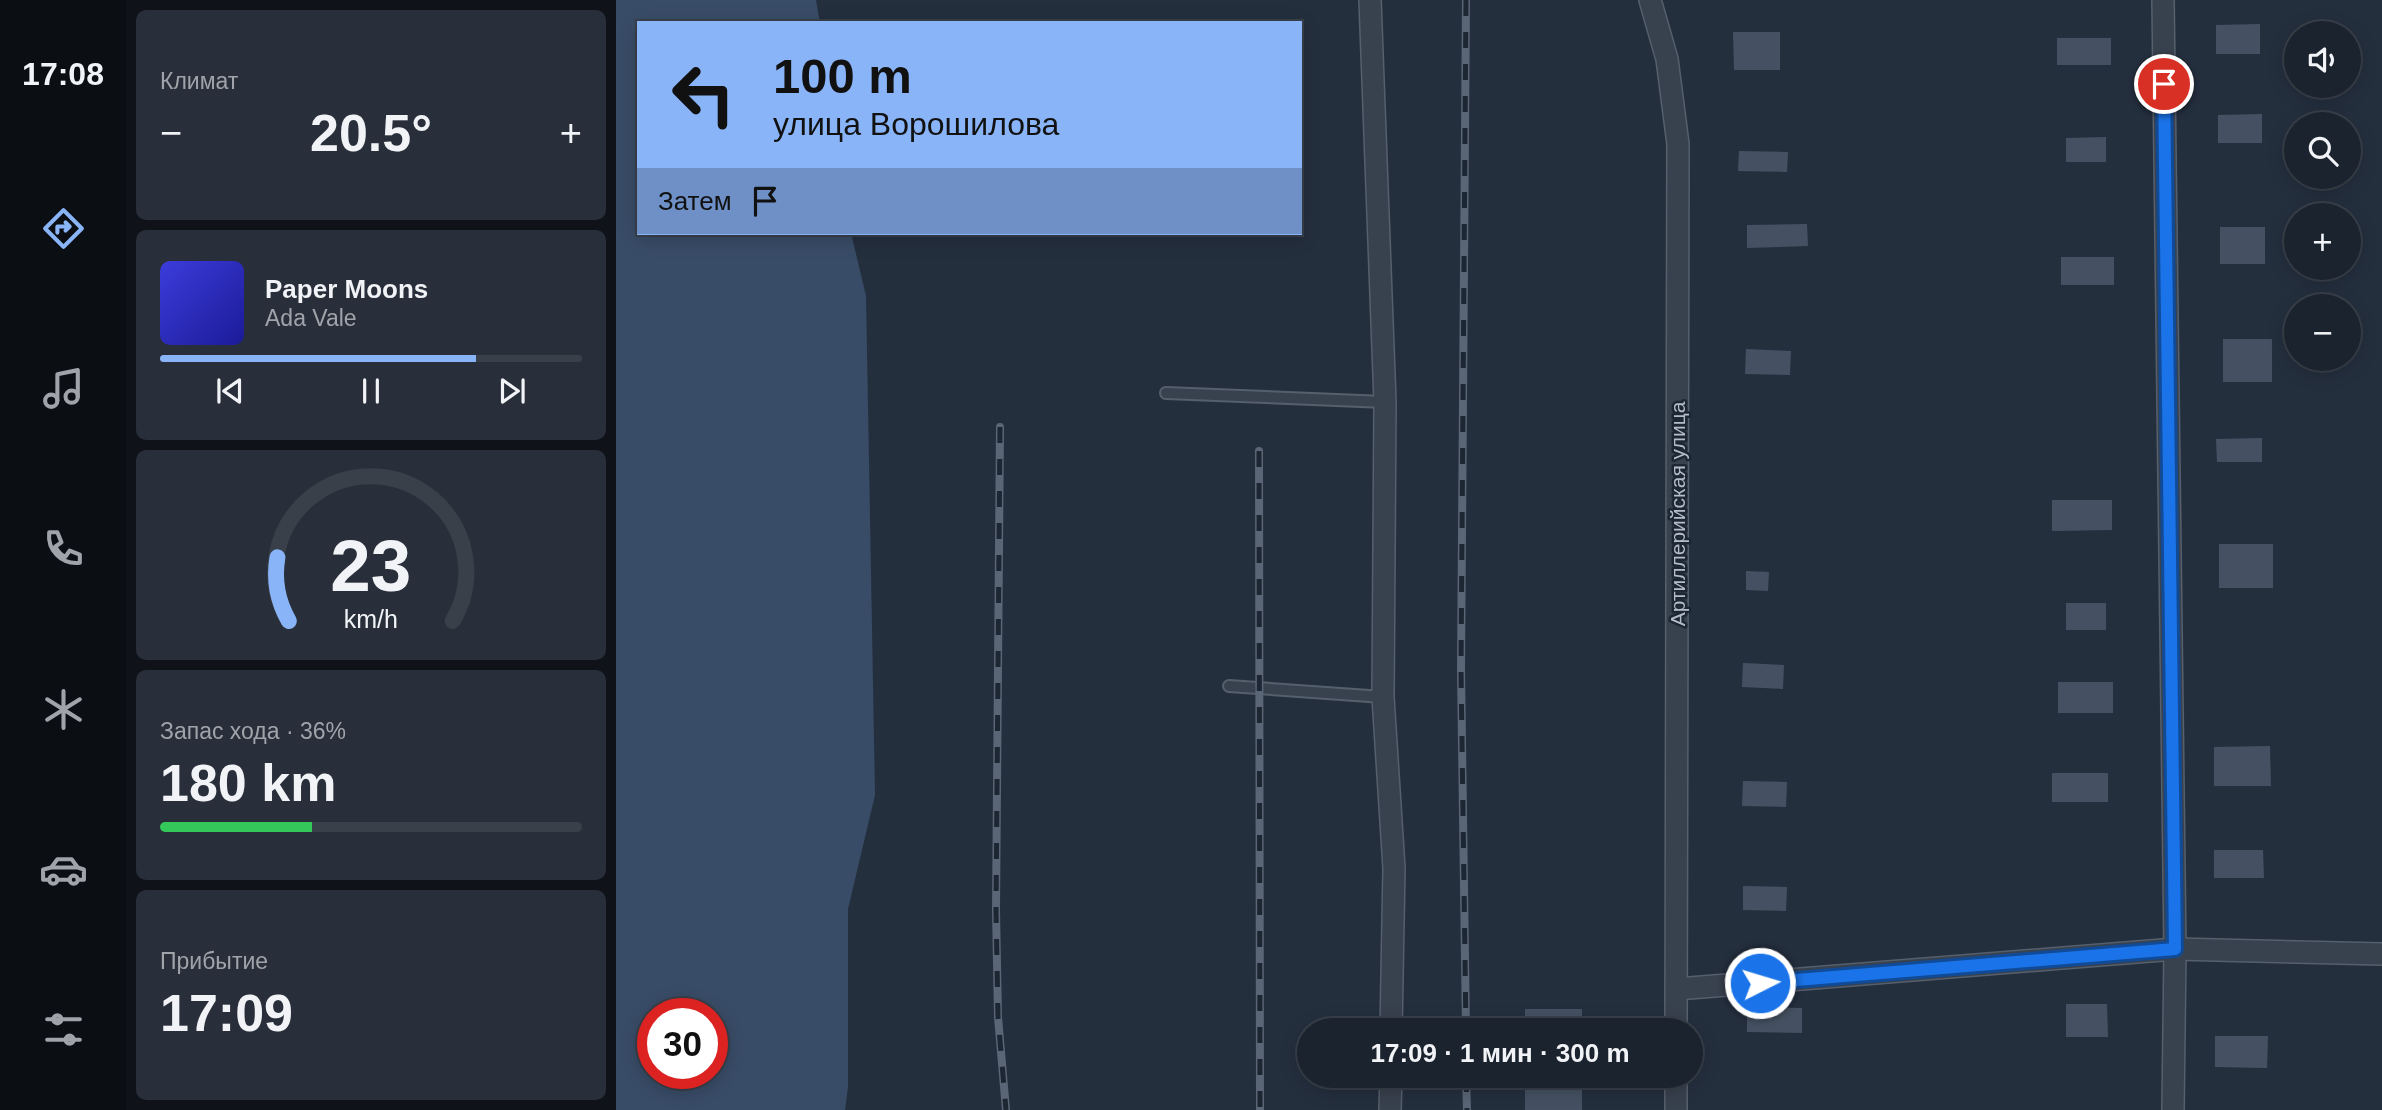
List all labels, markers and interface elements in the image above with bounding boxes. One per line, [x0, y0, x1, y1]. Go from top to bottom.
map controls [2284, 21, 2361, 371]
button: sound [2284, 21, 2361, 98]
icon: left [658, 49, 749, 140]
text: 100 m [773, 49, 912, 103]
pin [2134, 54, 2194, 114]
text: 17:08 [22, 56, 104, 92]
icon: arrive [2145, 65, 2183, 103]
text: Климат [160, 68, 238, 94]
text: 20.5° [310, 104, 432, 162]
text: улица Ворошилова [773, 106, 1059, 142]
text: − [160, 112, 182, 154]
text: + [560, 112, 582, 154]
button: search [2284, 112, 2361, 189]
icon: arrive [746, 182, 784, 220]
text: Затем [658, 186, 732, 216]
button: + [2284, 203, 2361, 280]
icon: directions [39, 204, 88, 253]
text: Paper Moons [265, 274, 428, 304]
button: − [2284, 294, 2361, 371]
text: Ada Vale [265, 305, 357, 331]
icon: music [39, 364, 88, 413]
icon: previous [211, 372, 249, 410]
icon: pause [352, 372, 390, 410]
icon: next [493, 372, 531, 410]
street label: Артиллерийская улица [1666, 401, 1689, 626]
icon: phone [39, 524, 88, 573]
text: 23 [331, 525, 411, 606]
text: km/h [344, 605, 398, 633]
icon: climate [39, 685, 88, 734]
text: Запас хода · 36% [160, 718, 346, 744]
text: 180 km [160, 754, 336, 812]
icon: car [39, 845, 88, 894]
position arrow [1723, 946, 1797, 1020]
text: Прибытие [160, 948, 268, 974]
text: 17:09 [160, 984, 293, 1042]
speed limit sign: 30 [637, 998, 728, 1089]
icon: filters [39, 1005, 88, 1054]
text: 17:09 · 1 мин · 300 m [1370, 1038, 1630, 1068]

